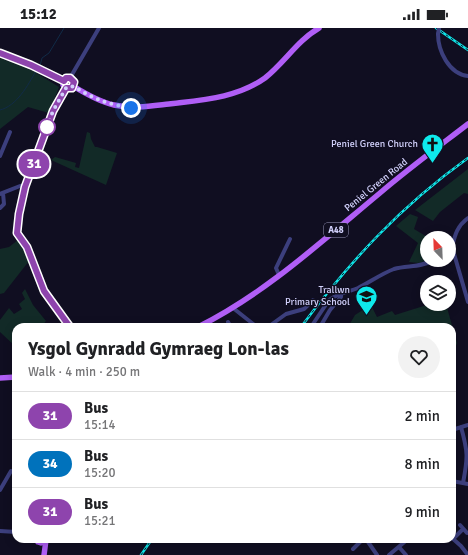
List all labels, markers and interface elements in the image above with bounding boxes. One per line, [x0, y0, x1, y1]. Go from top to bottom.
text: 15:12 [20, 5, 57, 23]
your location [121, 98, 141, 118]
unlabelled marker [38, 118, 56, 136]
church icon: Peniel Green Church [420, 131, 446, 164]
place label: Peniel Green Church [331, 138, 418, 150]
line badge: 31 [16, 151, 52, 177]
text: 31 [26, 155, 42, 172]
street label: Peniel Green Road [342, 156, 410, 214]
road number: A48 [324, 223, 348, 237]
north arrow [420, 231, 456, 267]
map controls [420, 231, 456, 311]
button: layers [420, 275, 456, 311]
school or university icon: Trallwn Primary School [353, 283, 379, 316]
place label: Trallwn Primary School [285, 284, 350, 308]
button: heart [398, 336, 440, 378]
text: Ysgol Gynradd Gymraeg Lon-las [28, 337, 289, 361]
text: Walk · 4 min · 250 m [28, 364, 140, 380]
text: Bus [84, 399, 108, 417]
text: 31 [42, 407, 58, 424]
text: 2 min [404, 407, 440, 425]
text: 15:14 [84, 417, 116, 433]
text: Bus [84, 447, 108, 465]
text: 34 [42, 455, 58, 472]
text: 8 min [404, 455, 440, 473]
text: 15:20 [84, 465, 116, 481]
text: Bus [84, 495, 108, 513]
text: 31 [42, 503, 58, 520]
text: 9 min [404, 503, 440, 521]
text: 15:21 [84, 513, 116, 529]

